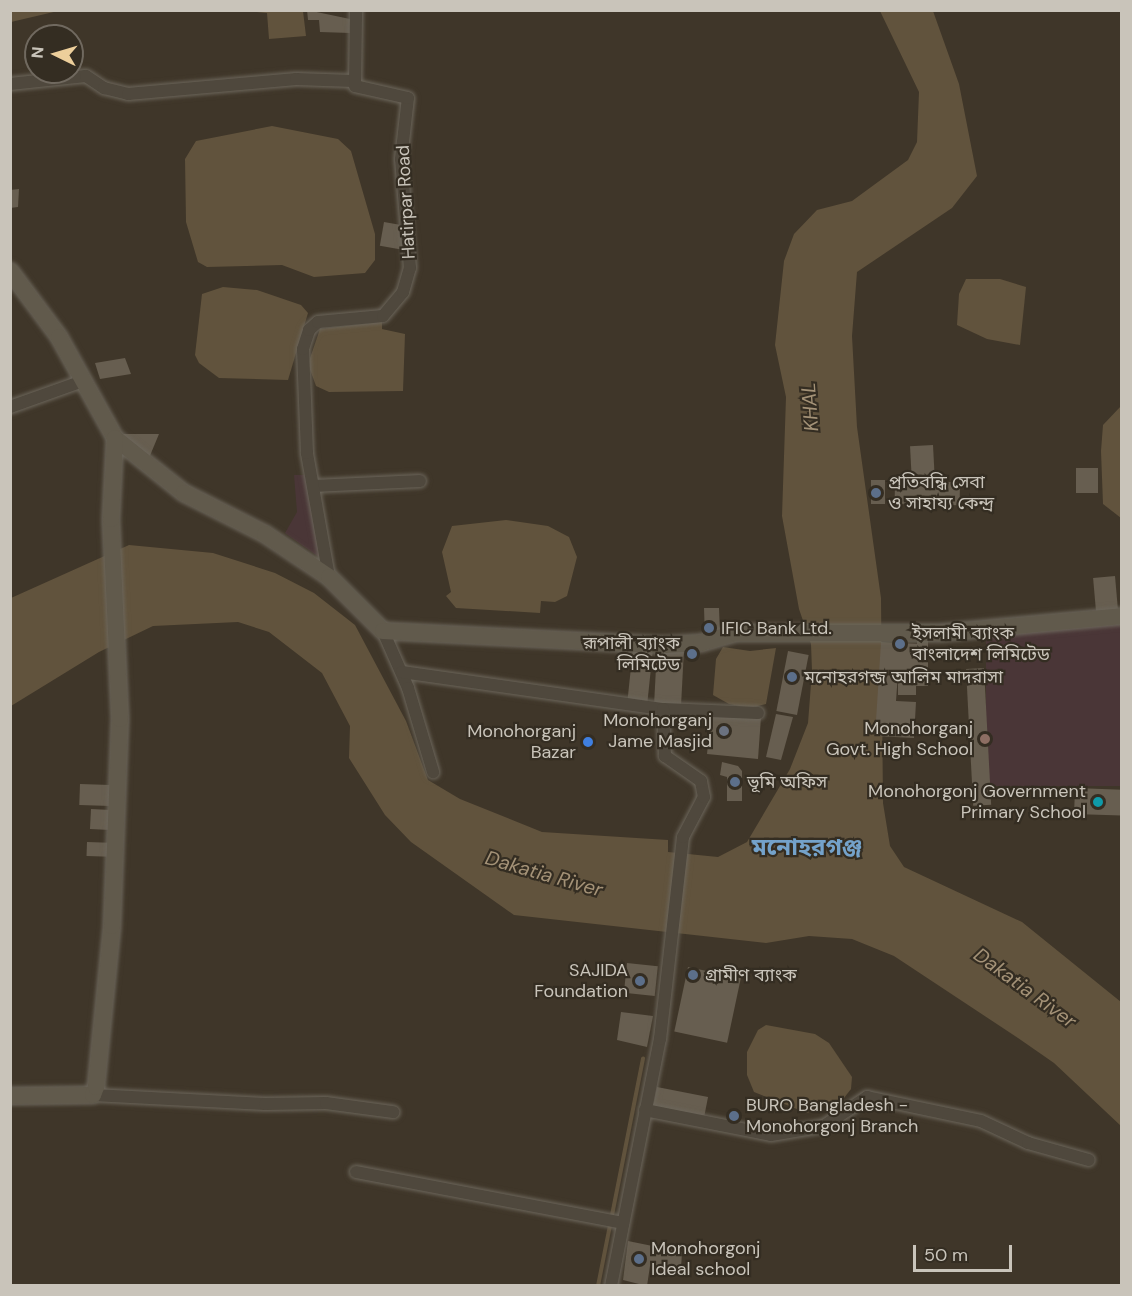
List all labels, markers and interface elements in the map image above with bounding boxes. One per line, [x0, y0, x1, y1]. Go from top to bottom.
north arrow [24, 24, 84, 84]
text: N [27, 46, 49, 59]
street label: Hatirpar Road [392, 144, 420, 260]
water label: KHAL [796, 382, 824, 432]
place label: প্রতিবন্ধি সেবা ও সাহায্য কেন্দ্র [888, 472, 994, 514]
marker: প্রতিবন্ধি সেবা ও সাহায্য কেন্দ্র [869, 486, 883, 500]
place label: IFIC Bank Ltd. [721, 617, 832, 639]
marker: IFIC Bank Ltd. [702, 621, 716, 635]
place label: ইসলামী ব্যাংক বাংলাদেশ লিমিটেড [912, 623, 1050, 666]
place label: রূপালী ব্যাংক লিমিটেড [583, 633, 680, 676]
marker: ইসলামী ব্যাংক বাংলাদেশ লিমিটেড [893, 637, 907, 651]
marker: রূপালী ব্যাংক লিমিটেড [685, 647, 699, 661]
place label: মনোহরগন্জ আলিম মাদরাসা [804, 666, 1003, 688]
marker: মনোহরগন্জ আলিম মাদরাসা [785, 670, 799, 684]
place label: Monohorganj Jame Masjid [603, 710, 712, 752]
place label: Monohorganj Govt. High School [826, 718, 973, 760]
place label: Monohorganj Bazar [467, 721, 576, 764]
marker: Monohorganj Jame Masjid [717, 724, 731, 738]
marker: Monohorganj Govt. High School [978, 732, 992, 746]
marker: Monohorganj Bazar [581, 735, 595, 749]
place label: ভূমি অফিস [747, 771, 827, 793]
marker: ভূমি অফিস [728, 775, 742, 789]
place label: Monohorgonj Government Primary School [868, 781, 1086, 824]
marker: Monohorgonj Government Primary School [1091, 795, 1105, 809]
district label: মনোহরগঞ্জ [752, 833, 862, 861]
water label: Dakatia River [483, 846, 605, 902]
water label: Dakatia River [969, 943, 1081, 1033]
place label: SAJIDA Foundation [534, 960, 628, 1002]
place label: গ্রামীণ ব্যাংক [705, 964, 797, 986]
marker: গ্রামীণ ব্যাংক [686, 968, 700, 982]
marker: SAJIDA Foundation [633, 974, 647, 988]
place label: BURO Bangladesh - Monohorgonj Branch [746, 1095, 918, 1138]
marker: BURO Bangladesh - Monohorgonj Branch [727, 1109, 741, 1123]
scale bar [916, 1233, 1015, 1271]
place label: Monohorgonj Ideal school [651, 1238, 760, 1280]
text: 50 m [924, 1243, 968, 1267]
marker: Monohorgonj Ideal school [632, 1252, 646, 1266]

